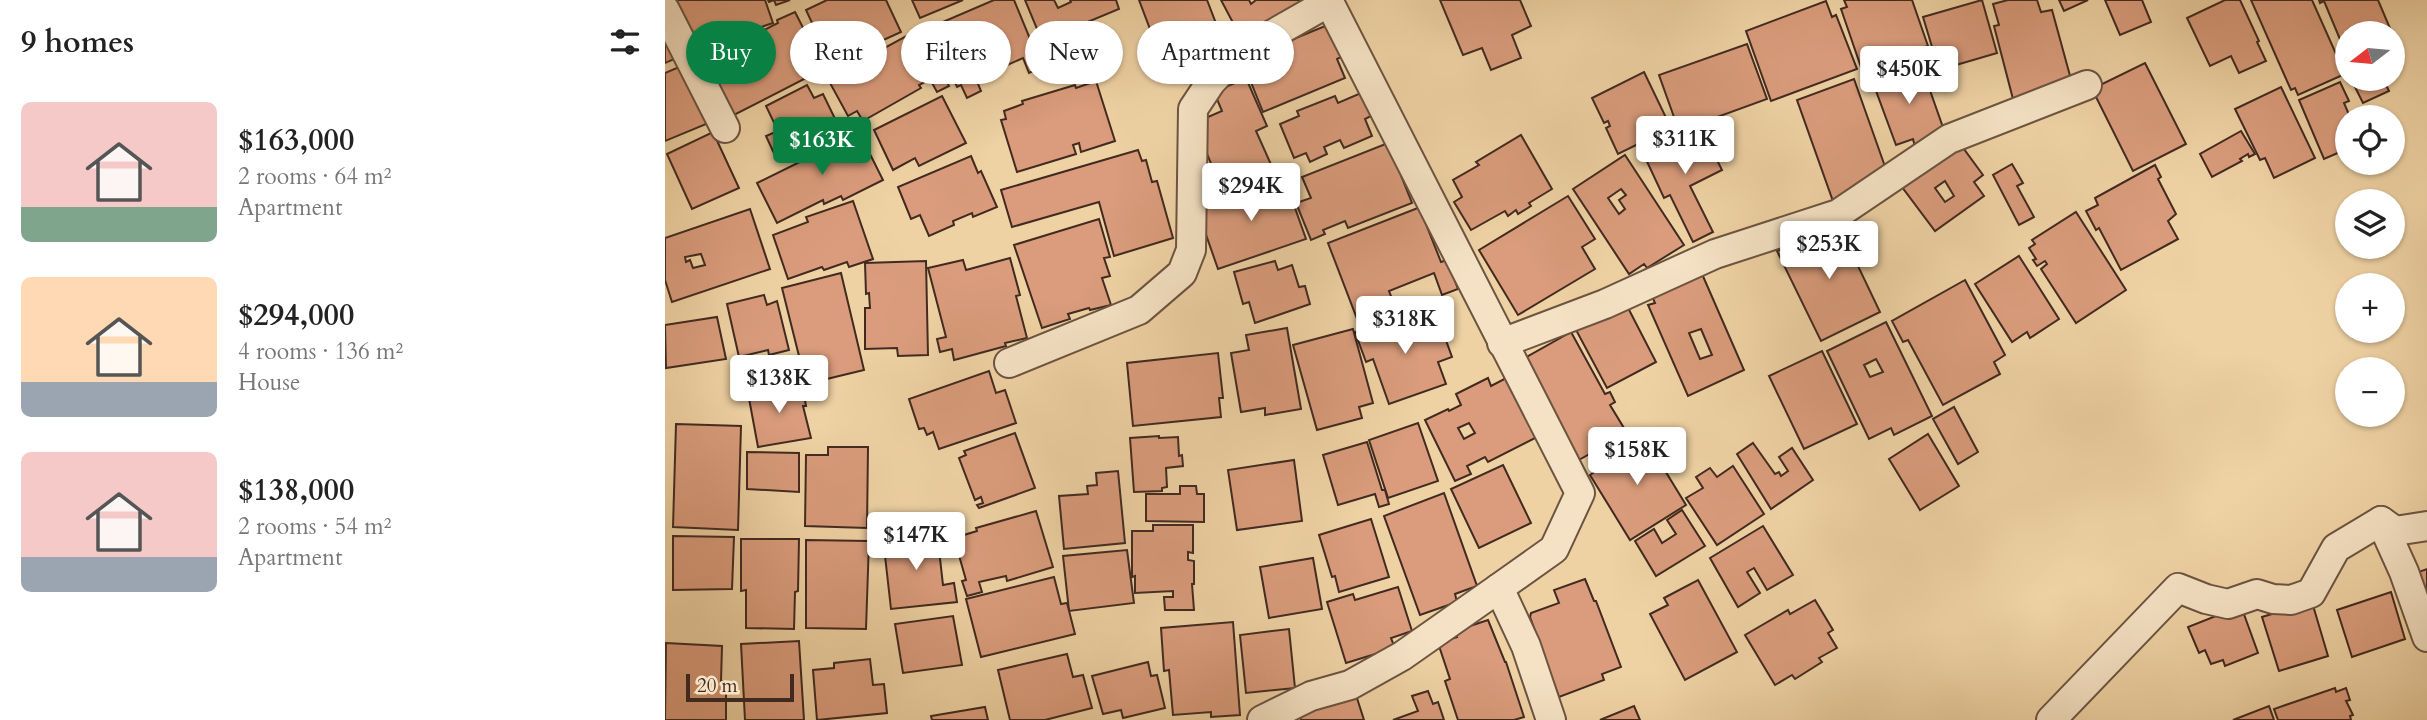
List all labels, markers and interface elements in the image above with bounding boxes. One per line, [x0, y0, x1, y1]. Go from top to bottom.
chip: Buy [686, 21, 776, 84]
chip: Rent [790, 21, 887, 84]
chip: Filters [901, 21, 1011, 84]
chip: New [1025, 21, 1123, 84]
chip: Apartment [1137, 21, 1294, 84]
north arrow [2335, 21, 2405, 91]
map controls [2335, 21, 2405, 427]
text: 9 homes [21, 22, 134, 63]
icon: filters [606, 23, 644, 61]
pin: $450K [1860, 46, 1958, 106]
text: $450K [1876, 53, 1942, 84]
button: locate [2335, 105, 2405, 175]
pin: $311K [1636, 116, 1734, 176]
pin: $163K [773, 118, 871, 177]
text: $163,000 [238, 120, 354, 161]
text: $311K [1652, 123, 1718, 154]
text: $163K [789, 124, 855, 155]
icon: home [77, 130, 161, 214]
text: 2 rooms · 64 m² [238, 161, 391, 192]
pin: $294K [1202, 164, 1300, 223]
text: $294K [1218, 170, 1284, 201]
button: layers [2335, 189, 2405, 259]
text: Apartment [238, 192, 342, 223]
pin: $253K [1780, 222, 1878, 281]
text: $253K [1796, 228, 1862, 259]
button: + [2335, 273, 2405, 343]
text: $294,000 [238, 295, 354, 336]
pin: $318K [1356, 296, 1454, 356]
text: $318K [1372, 303, 1438, 334]
icon: home [77, 305, 161, 389]
text: 4 rooms · 136 m² [238, 336, 403, 367]
pin: $138K [730, 356, 828, 415]
button: − [2335, 357, 2405, 427]
text: $138K [746, 362, 812, 393]
text: House [238, 367, 300, 398]
pin: $158K [1588, 428, 1686, 487]
text: $158K [1604, 434, 1670, 465]
text: $138,000 [238, 470, 354, 511]
icon: home [77, 480, 161, 564]
text: 2 rooms · 54 m² [238, 511, 391, 542]
pin: $147K [867, 512, 965, 572]
text: $147K [883, 519, 949, 550]
text: Apartment [238, 542, 342, 573]
scale bar [686, 671, 795, 703]
text: 20 m [697, 673, 738, 699]

